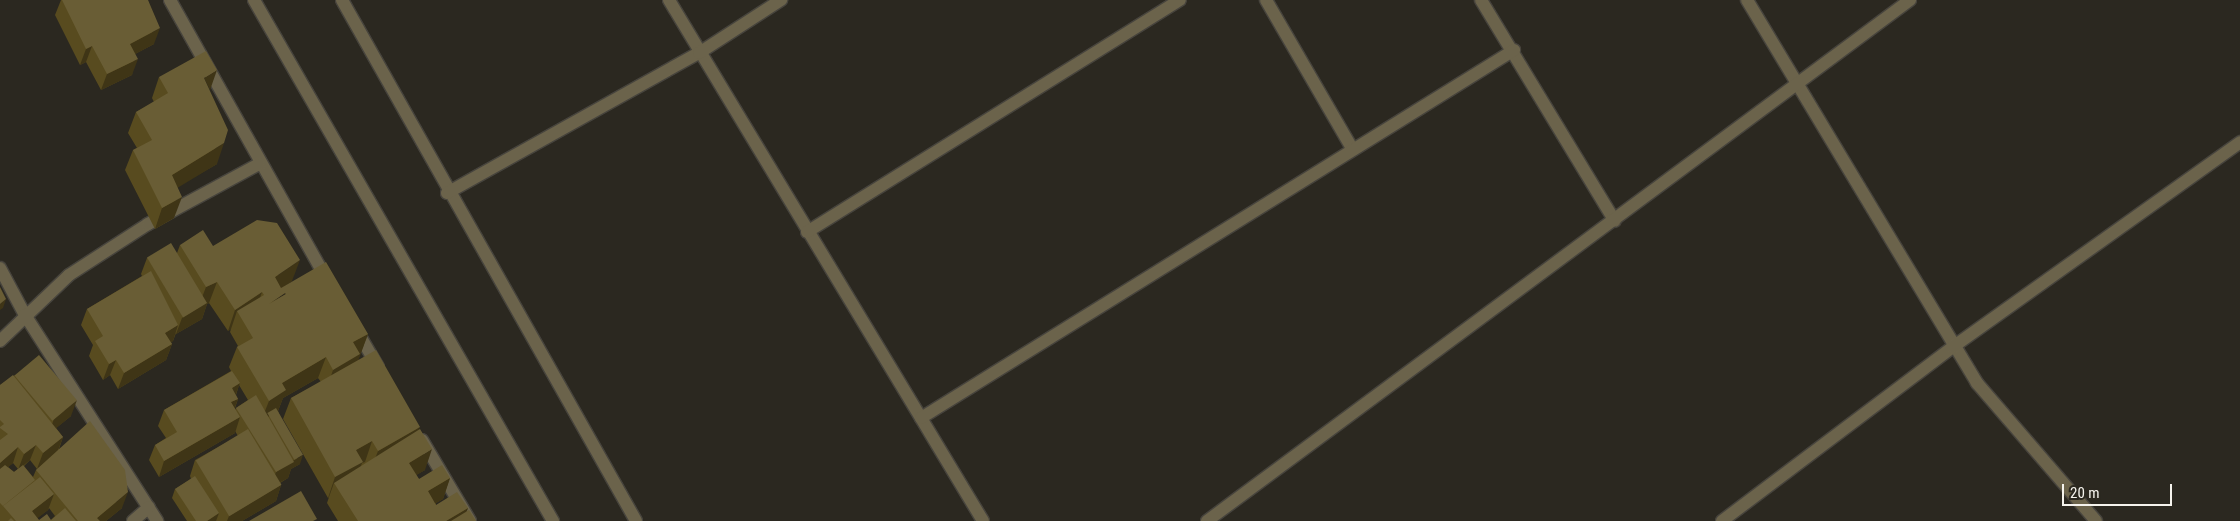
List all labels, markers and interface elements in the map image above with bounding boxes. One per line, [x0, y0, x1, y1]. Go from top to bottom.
scale bar [2065, 474, 2175, 506]
text: 20 m [2070, 484, 2100, 502]

